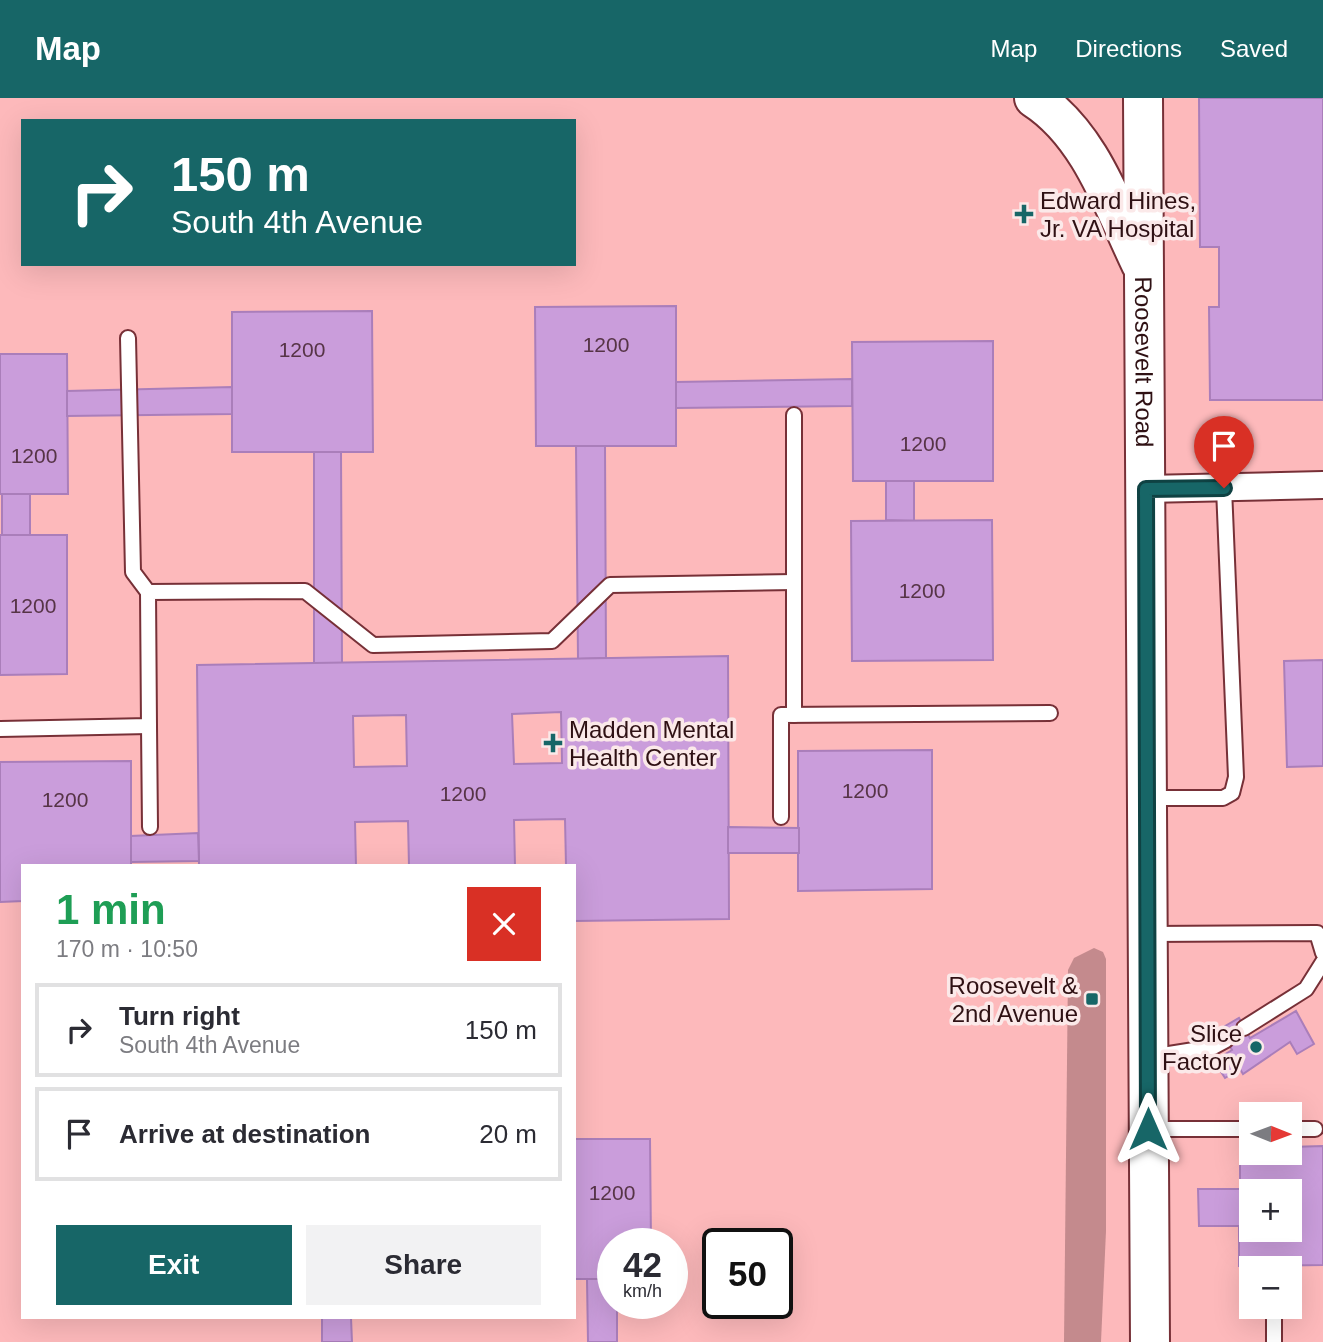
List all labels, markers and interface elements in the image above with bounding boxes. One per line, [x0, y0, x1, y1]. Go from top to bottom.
text: Map [35, 30, 101, 67]
text: Map [991, 35, 1037, 62]
text: Directions [1075, 35, 1182, 62]
text: Saved [1220, 35, 1288, 62]
icon: right [56, 147, 147, 238]
text: 150 m [171, 147, 310, 201]
place label: Edward Hines, Jr. VA Hospital [1040, 187, 1196, 242]
text: South 4th Avenue [171, 204, 423, 240]
marker: Edward Hines, Jr. VA Hospital [1014, 204, 1034, 224]
street label: Roosevelt Road [1131, 276, 1158, 448]
house number: 1200 [583, 333, 629, 356]
house number: 1200 [279, 338, 325, 361]
pin [1194, 416, 1254, 488]
icon: arrive [1205, 427, 1243, 465]
house number: 1200 [900, 432, 946, 455]
house number: 1200 [11, 444, 57, 467]
house number: 1200 [899, 579, 945, 602]
house number: 1200 [10, 594, 56, 617]
place label: Madden Mental Health Center [569, 716, 734, 771]
marker: Madden Mental Health Center [543, 733, 563, 753]
house number: 1200 [842, 779, 888, 802]
house number: 1200 [440, 782, 486, 805]
house number: 1200 [42, 788, 88, 811]
text: 1 min [56, 886, 166, 933]
button: close [467, 887, 541, 961]
text: 170 m · 10:50 [56, 936, 198, 962]
place label: Roosevelt & 2nd Avenue [949, 972, 1078, 1027]
marker: Roosevelt & 2nd Avenue [1084, 991, 1100, 1007]
text: Turn right [119, 1001, 240, 1031]
icon: right [60, 1011, 98, 1049]
text: 150 m [465, 1015, 537, 1045]
place label: Slice Factory [1162, 1020, 1242, 1075]
text: South 4th Avenue [119, 1032, 300, 1058]
marker: Slice Factory [1248, 1039, 1264, 1055]
position arrow [1111, 1092, 1185, 1166]
north arrow [1239, 1102, 1302, 1166]
map controls [1239, 1102, 1302, 1319]
icon: arrive [60, 1115, 98, 1153]
text: Arrive at destination [119, 1119, 370, 1149]
text: 20 m [479, 1119, 537, 1149]
button: + [1239, 1179, 1302, 1242]
house number: 1200 [589, 1181, 635, 1204]
button: Exit [56, 1225, 292, 1305]
button: Share [306, 1225, 541, 1305]
speed limit sign: 50 [702, 1228, 793, 1319]
text: 42 [623, 1245, 662, 1284]
button: − [1239, 1256, 1302, 1319]
text: km/h [623, 1281, 662, 1301]

